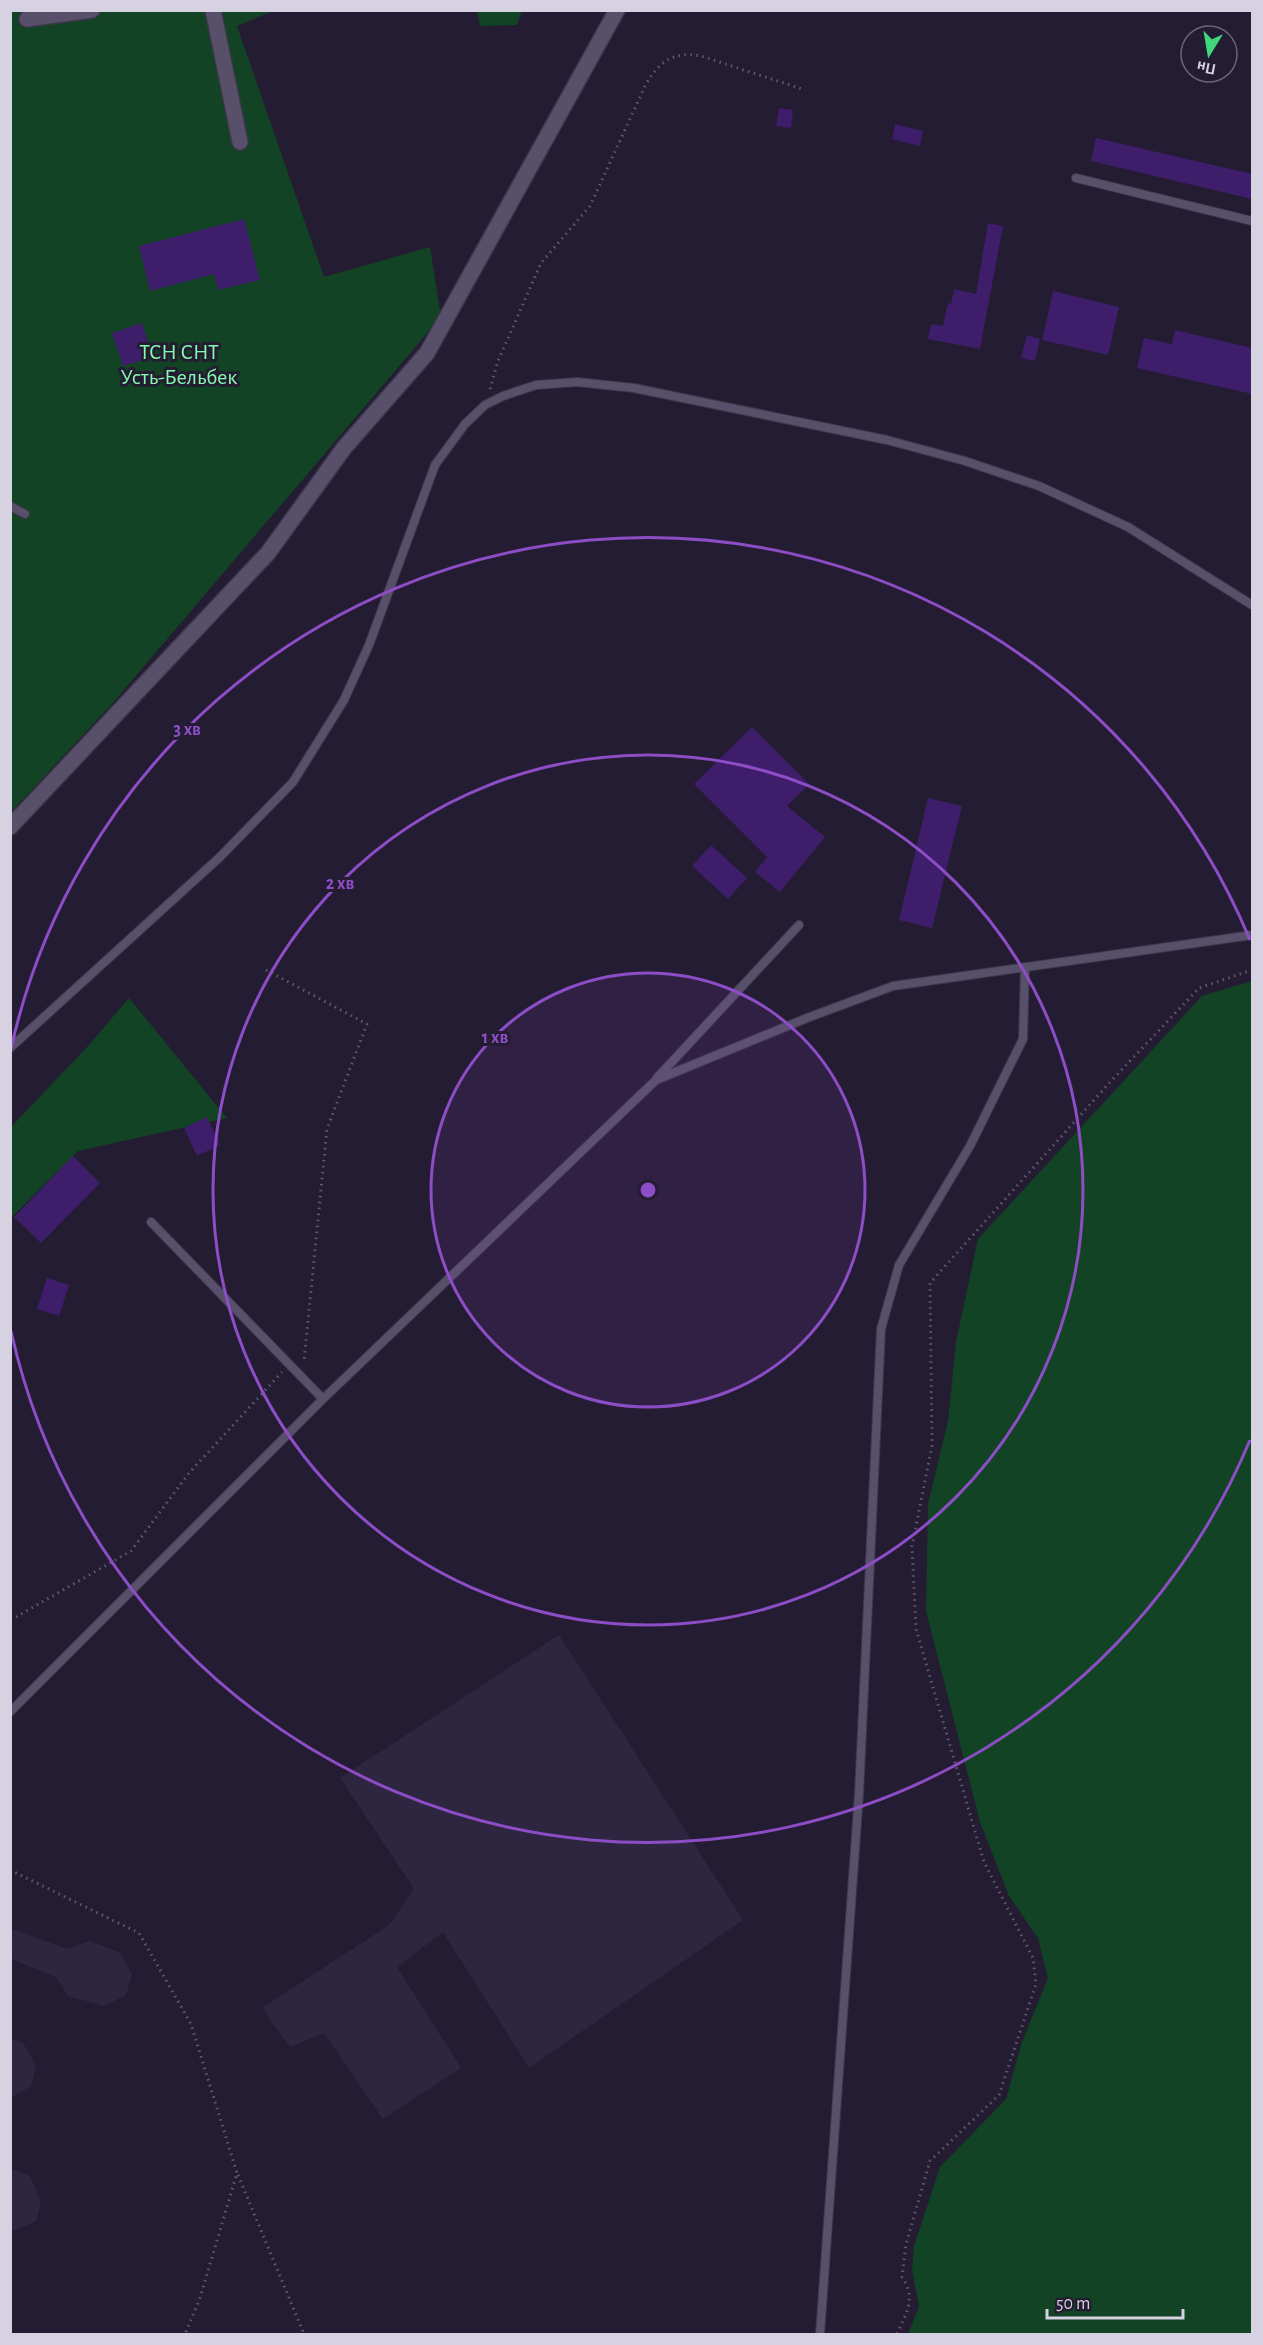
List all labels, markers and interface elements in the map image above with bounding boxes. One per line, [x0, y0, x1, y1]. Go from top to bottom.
north arrow [1179, 24, 1239, 84]
text: Пн [1195, 58, 1217, 77]
park label: ТСН СНТ Усть-Бельбек [121, 341, 237, 388]
text: 3 хв [173, 721, 201, 739]
text: 2 хв [326, 875, 354, 893]
text: 1 хв [482, 1029, 508, 1047]
centre of rings [638, 1180, 658, 1200]
scale bar [1047, 2282, 1184, 2320]
text: 50 m [1056, 2295, 1090, 2313]

